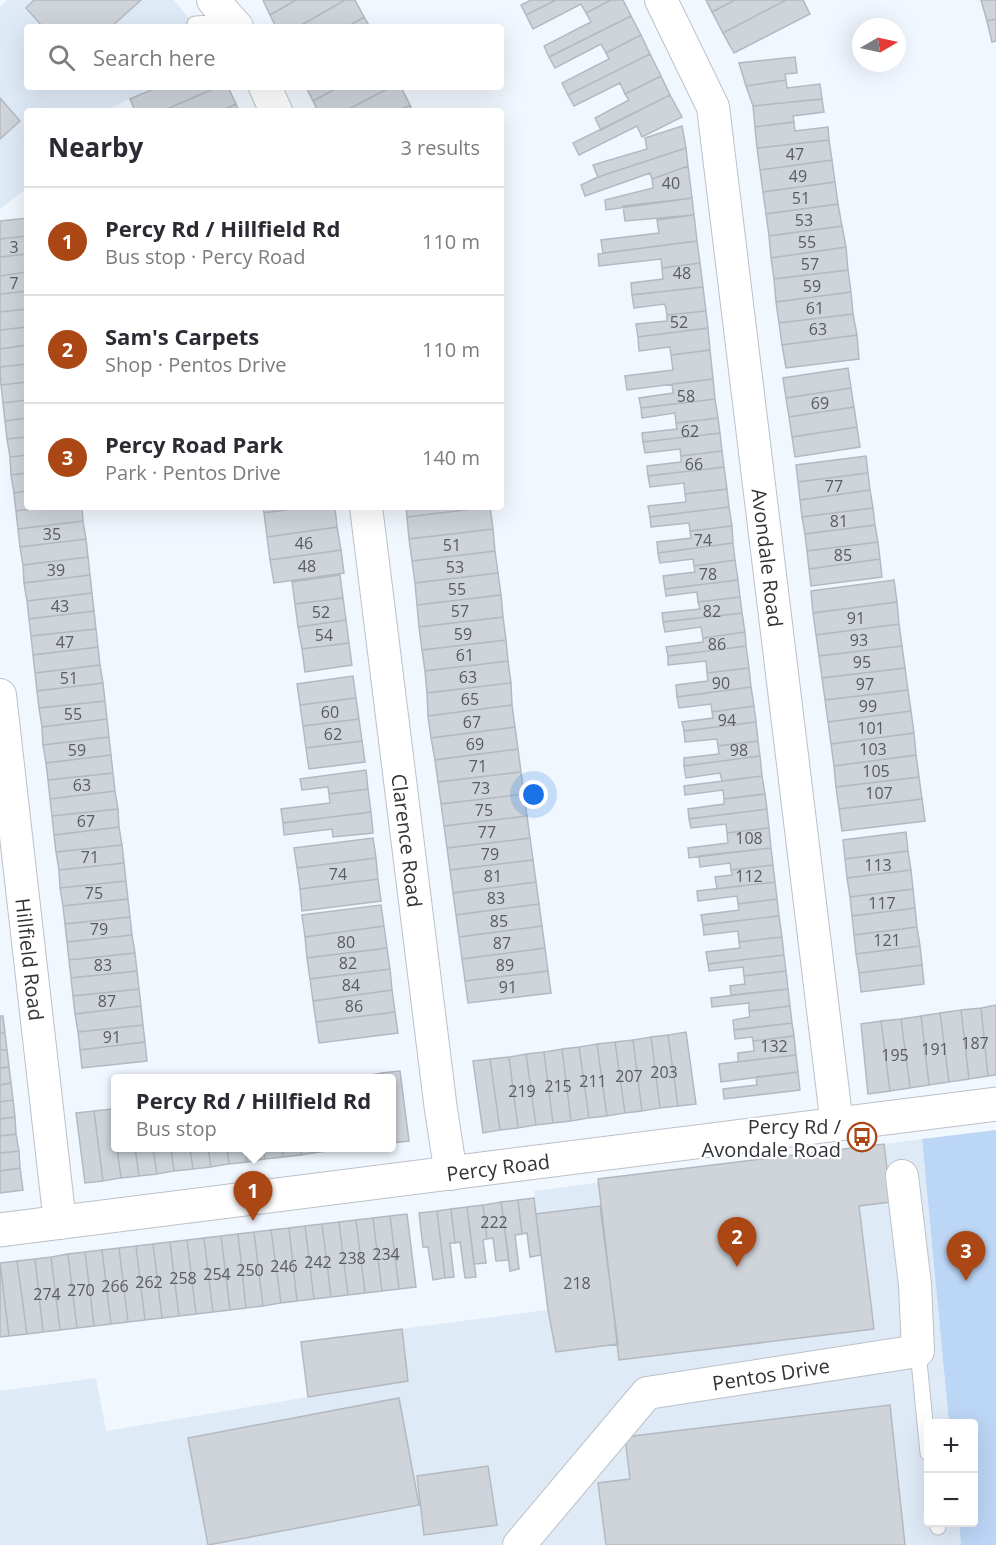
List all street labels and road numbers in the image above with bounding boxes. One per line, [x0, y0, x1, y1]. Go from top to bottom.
street label: Avondale Road [746, 487, 790, 629]
street label: Clarence Road [386, 772, 429, 909]
street label: Hillfield Road [10, 897, 50, 1022]
street label: Percy Road [445, 1147, 551, 1187]
street label: Pentos Drive [710, 1351, 831, 1396]

